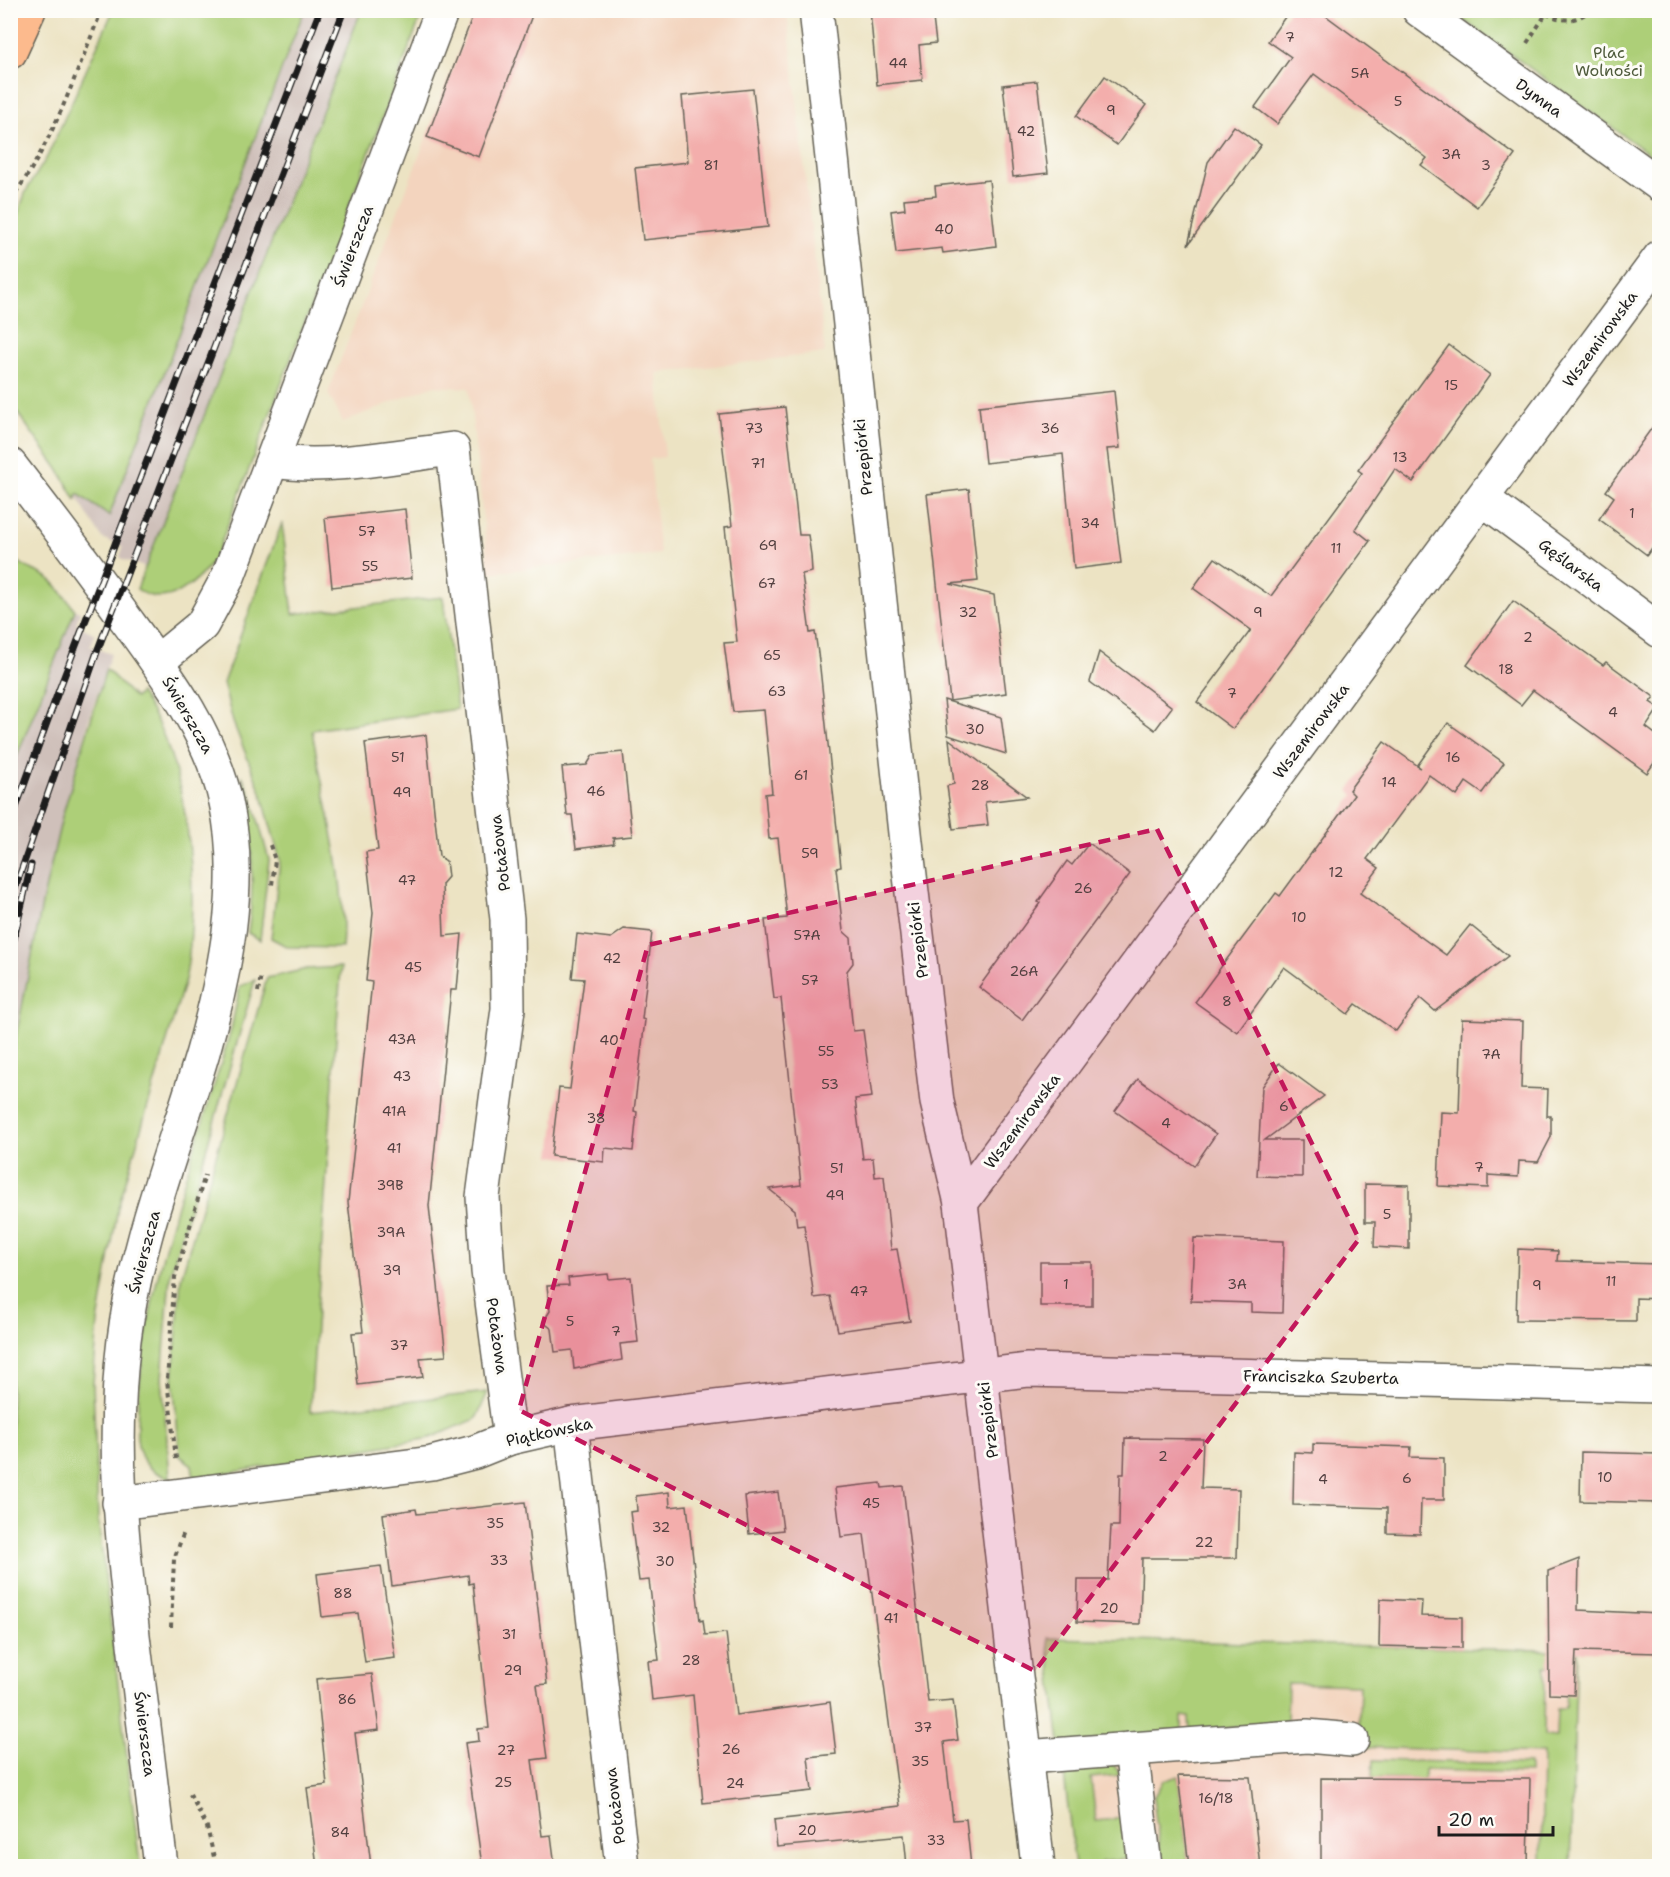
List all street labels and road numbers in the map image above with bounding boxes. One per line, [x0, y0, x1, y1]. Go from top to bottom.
street label: Dymna [1511, 74, 1567, 122]
street label: Świerszcza [328, 202, 378, 290]
street label: Wszemirowska [1558, 286, 1642, 392]
street label: Przepiórki [849, 418, 877, 496]
street label: Gęślarska [1534, 534, 1608, 596]
street label: Świerszcza [157, 673, 219, 757]
street label: Wszemirowska [1268, 679, 1354, 783]
street label: Potażowa [485, 813, 515, 893]
street label: Przepiórki [903, 900, 933, 980]
street label: Wszemirowska [979, 1069, 1065, 1173]
street label: Świerszcza [123, 1208, 165, 1296]
street label: Potażowa [481, 1296, 513, 1376]
street label: Franciszka Szuberta [1243, 1365, 1399, 1389]
street label: Przepiórki [973, 1380, 1003, 1460]
street label: Piątkowska [504, 1413, 594, 1451]
street label: Świerszcza [129, 1690, 161, 1778]
street label: Potażowa [600, 1766, 630, 1846]

